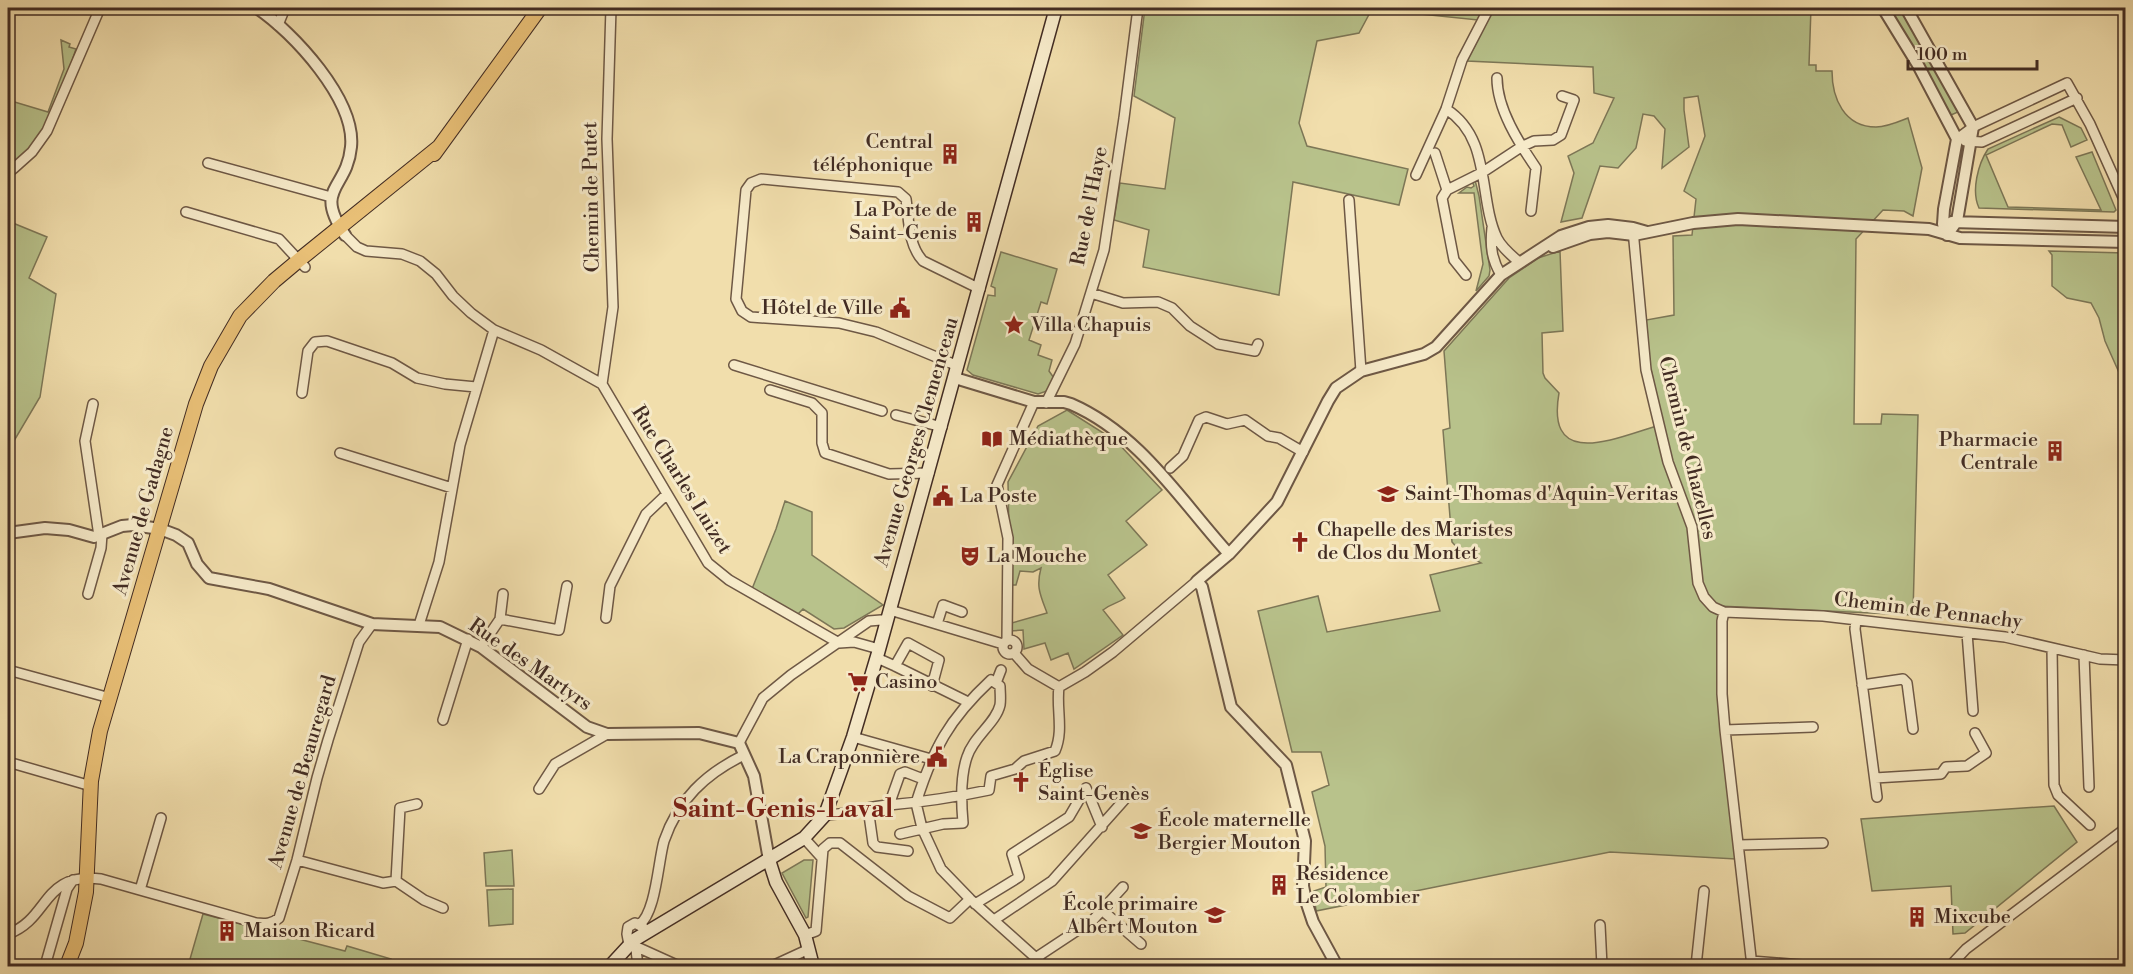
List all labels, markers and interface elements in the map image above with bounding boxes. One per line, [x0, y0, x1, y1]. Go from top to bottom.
scale bar [1908, 33, 2037, 71]
text: 100 m [1917, 43, 1968, 66]
street label: Chemin de Putet [578, 121, 606, 273]
place label: Central téléphonique [813, 130, 933, 178]
building icon: Central téléphonique [938, 142, 962, 166]
street label: Rue de l'Haye [1066, 144, 1114, 268]
place label: La Porte de Saint-Genis [849, 198, 957, 246]
building icon: La Porte de Saint-Genis [962, 210, 986, 234]
place label: Hôtel de Ville [762, 296, 883, 321]
public building icon: Hôtel de Ville [888, 296, 912, 320]
place icon: Villa Chapuis [1002, 313, 1026, 337]
place label: Villa Chapuis [1030, 313, 1151, 338]
street label: Avenue Georges Clemenceau [869, 314, 965, 571]
street label: Chemin de Chazelles [1652, 354, 1722, 542]
street label: Rue Charles Luizet [625, 401, 737, 559]
street label: Avenue de Gadagne [108, 424, 180, 599]
library icon: Médiathèque [980, 427, 1004, 451]
place label: Médiathèque [1009, 427, 1128, 452]
place label: Pharmacie Centrale [1939, 428, 2038, 476]
building icon: Pharmacie Centrale [2043, 439, 2067, 463]
school or university icon: Saint-Thomas d'Aquin-Veritas [1376, 482, 1400, 506]
place label: Saint-Thomas d'Aquin-Veritas [1405, 482, 1678, 507]
public building icon: La Poste [931, 484, 955, 508]
place label: La Poste [960, 484, 1037, 509]
place label: Chapelle des Maristes de Clos du Montet [1317, 518, 1513, 566]
church icon: Chapelle des Maristes de Clos du Montet [1288, 530, 1312, 554]
theatre icon: La Mouche [958, 544, 982, 568]
place label: La Mouche [987, 544, 1087, 569]
street label: Chemin de Pennachy [1832, 587, 2024, 635]
street label: Rue des Martyrs [463, 613, 597, 717]
supermarket icon: Casino [846, 670, 870, 694]
place label: Casino [875, 670, 937, 695]
street label: Avenue de Beauregard [263, 672, 343, 873]
place label: La Craponnière [778, 745, 920, 770]
public building icon: La Craponnière [925, 745, 949, 769]
place label: Église Saint-Genès [1038, 758, 1149, 807]
church icon: Église Saint-Genès [1009, 770, 1033, 794]
district label: Saint-Genis-Laval [673, 793, 894, 825]
place label: École maternelle Bergier Mouton [1157, 807, 1311, 856]
school or university icon: École maternelle Bergier Mouton [1129, 819, 1153, 843]
place label: Résidence Le Colombier [1296, 862, 1420, 910]
building icon: Résidence Le Colombier [1267, 873, 1291, 897]
place label: École primaire Albert Mouton [1063, 891, 1198, 940]
school or university icon: École primaire Albert Mouton [1203, 903, 1227, 927]
building icon: Mixcube [1905, 905, 1929, 929]
place label: Mixcube [1934, 905, 2011, 930]
building icon: Maison Ricard [215, 919, 239, 943]
place label: Maison Ricard [244, 919, 376, 944]

